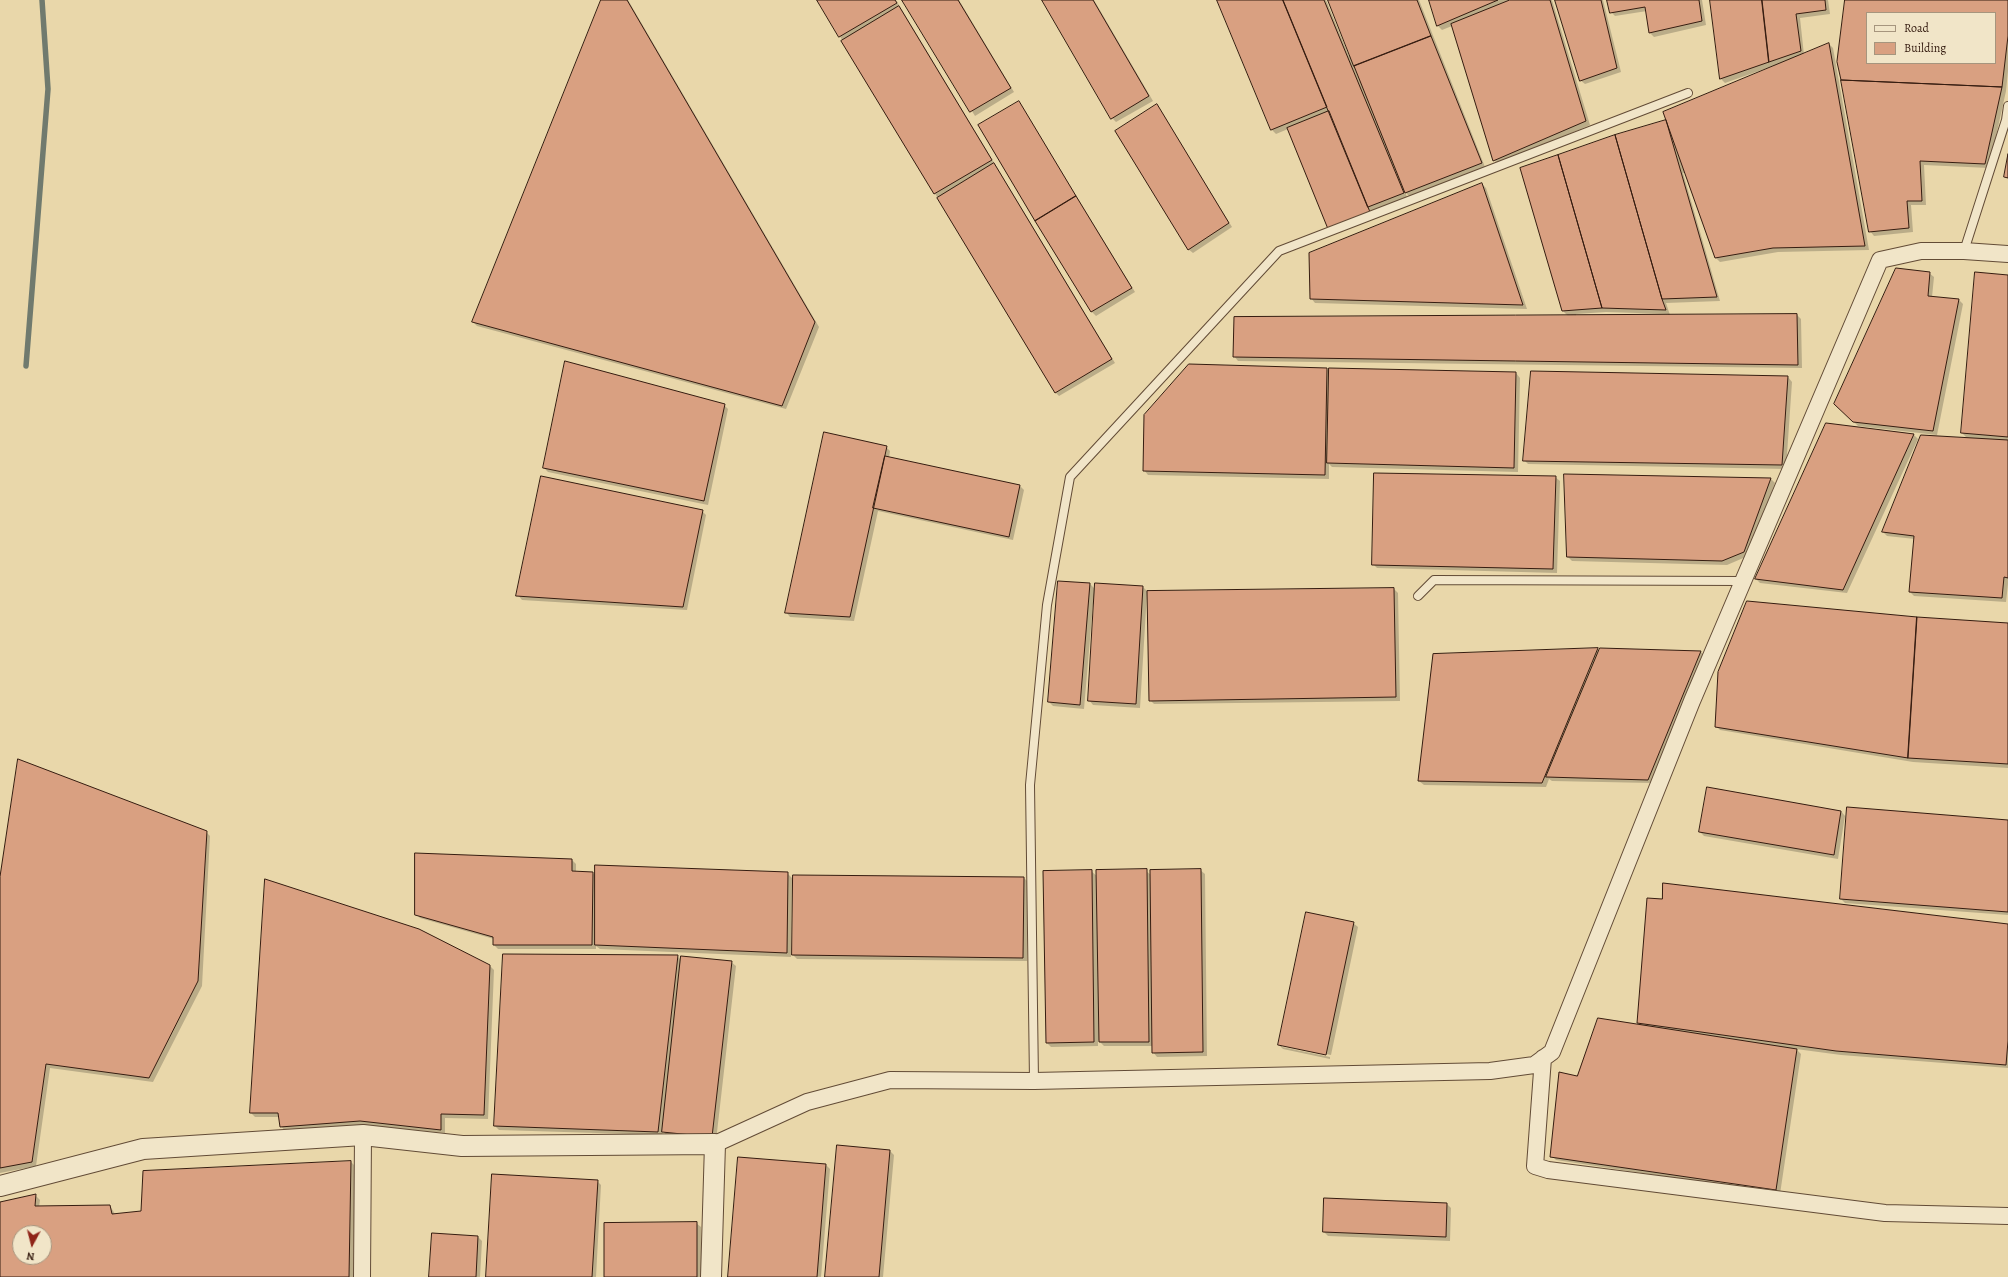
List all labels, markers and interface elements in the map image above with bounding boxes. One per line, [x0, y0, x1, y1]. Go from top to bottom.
legend [1866, 12, 1996, 64]
text: Road [1904, 20, 1929, 36]
text: Building [1904, 40, 1946, 56]
north arrow [12, 1225, 52, 1265]
text: N [26, 1248, 35, 1264]

